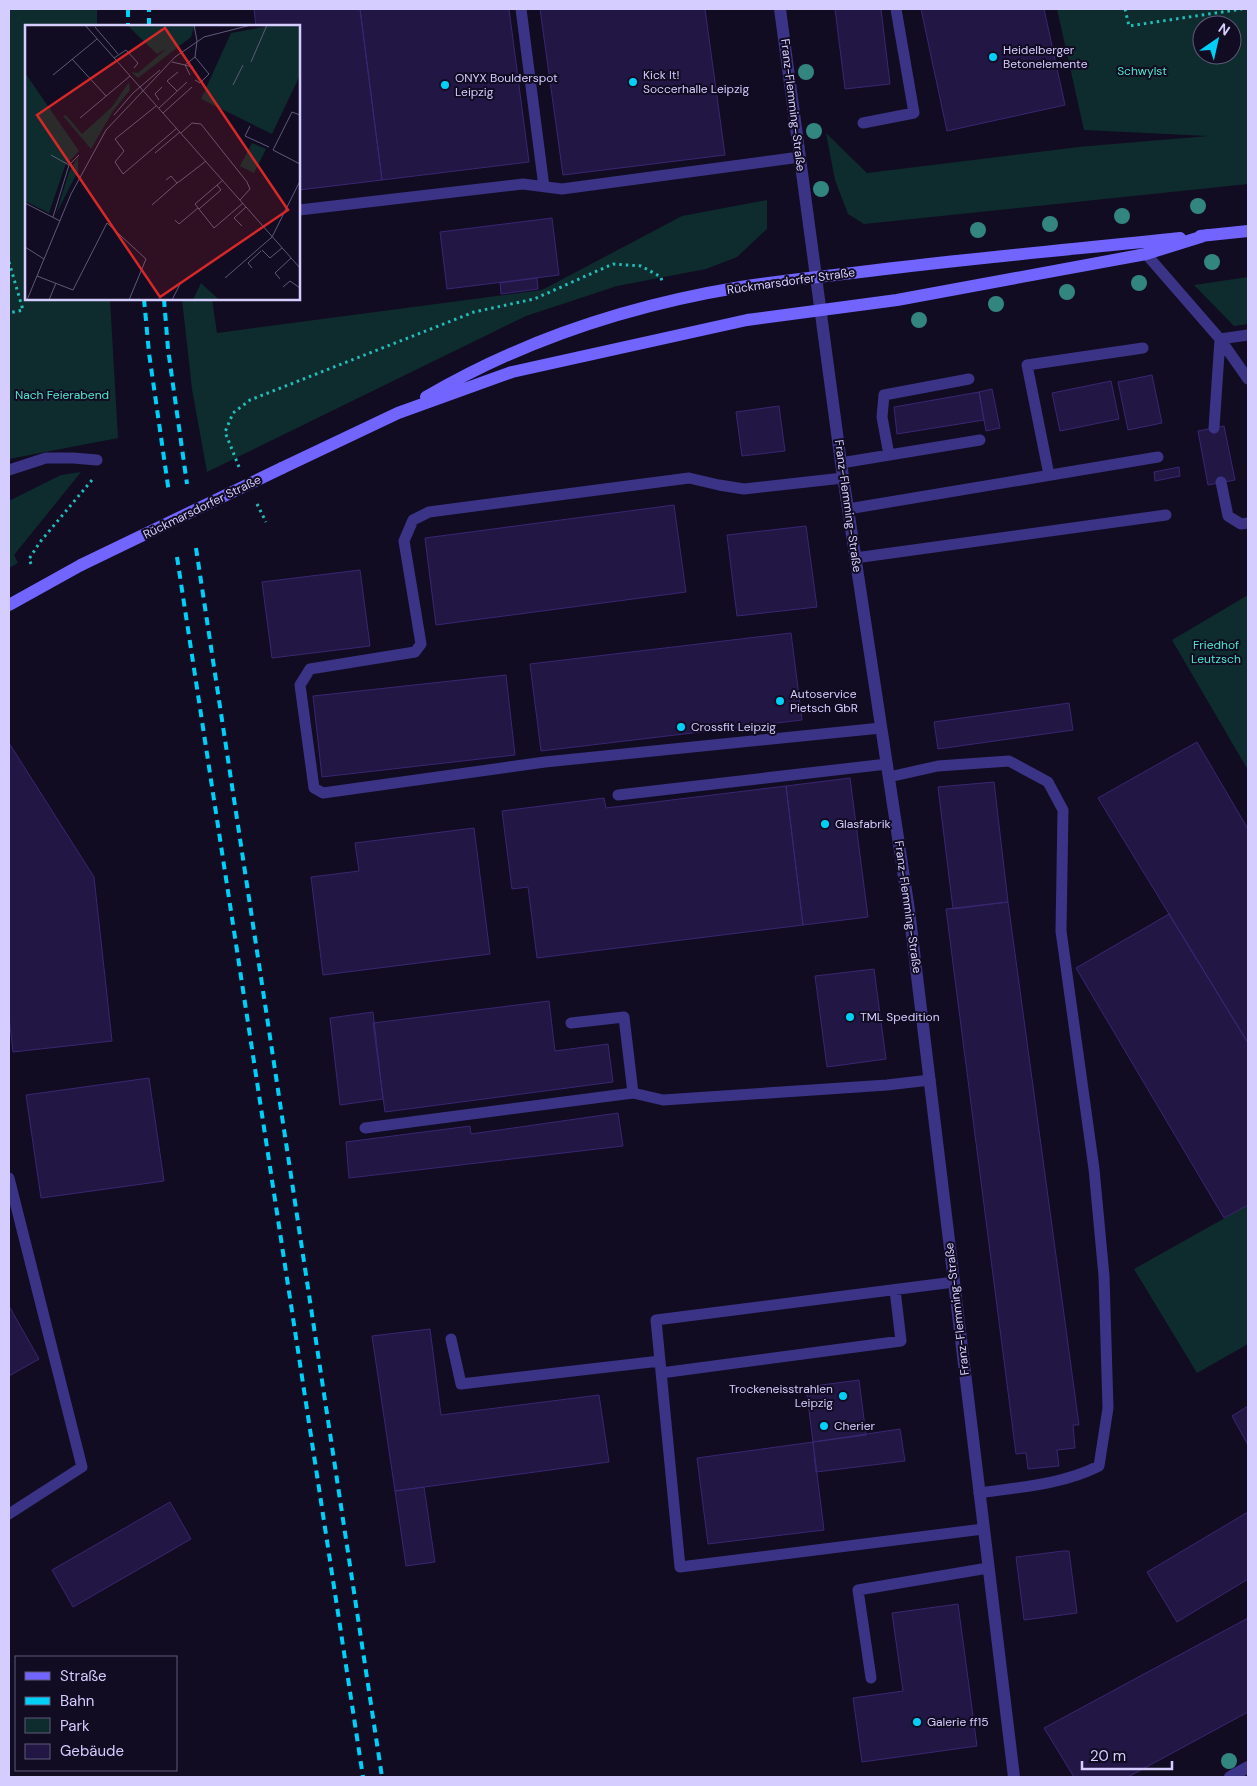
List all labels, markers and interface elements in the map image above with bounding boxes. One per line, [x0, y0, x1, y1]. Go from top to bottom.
north arrow [1192, 15, 1242, 65]
text: N [1215, 19, 1234, 40]
inset map [25, 25, 300, 300]
street label: Franz-Flemming-Straße [777, 38, 809, 173]
place label: Heidelberger Betonelemente [1003, 42, 1088, 72]
marker: Heidelberger Betonelemente [987, 51, 999, 63]
park label: Schwylst [1117, 63, 1167, 79]
place label: Kick It! Soccerhalle Leipzig [643, 67, 750, 97]
place label: ONYX Boulderspot Leipzig [455, 70, 558, 100]
marker: Kick It! Soccerhalle Leipzig [627, 76, 639, 88]
marker: ONYX Boulderspot Leipzig [439, 79, 451, 91]
street label: Rückmarsdorfer Straße [726, 264, 856, 298]
park label: Nach Feierabend [15, 387, 109, 403]
street label: Franz-Flemming-Straße [831, 439, 865, 574]
street label: Rückmarsdorfer Straße [140, 471, 264, 543]
park label: Friedhof Leutzsch [1191, 637, 1241, 667]
place label: Autoservice Pietsch GbR [790, 686, 858, 716]
marker: Autoservice Pietsch GbR [774, 695, 786, 707]
place label: Crossfit Leipzig [691, 719, 776, 735]
marker: Crossfit Leipzig [675, 721, 687, 733]
place label: Glasfabrik [835, 816, 891, 832]
marker: Glasfabrik [819, 818, 831, 830]
street label: Franz-Flemming-Straße [891, 840, 925, 975]
place label: TML Spedition [860, 1009, 940, 1025]
marker: TML Spedition [844, 1011, 856, 1023]
street label: Franz-Flemming-Straße [941, 1241, 973, 1376]
place label: Trockeneisstrahlen Leipzig [729, 1381, 833, 1411]
marker: Trockeneisstrahlen Leipzig [837, 1390, 849, 1402]
place label: Cherier [834, 1418, 875, 1434]
marker: Cherier [818, 1420, 830, 1432]
legend [15, 1656, 178, 1771]
text: Straße [60, 1666, 107, 1686]
text: Bahn [60, 1691, 94, 1711]
place label: Galerie ff15 [927, 1714, 989, 1730]
text: Park [60, 1716, 90, 1736]
marker: Galerie ff15 [911, 1716, 923, 1728]
scale bar [1082, 1738, 1172, 1770]
text: Gebäude [60, 1741, 124, 1761]
text: 20 m [1090, 1746, 1126, 1766]

